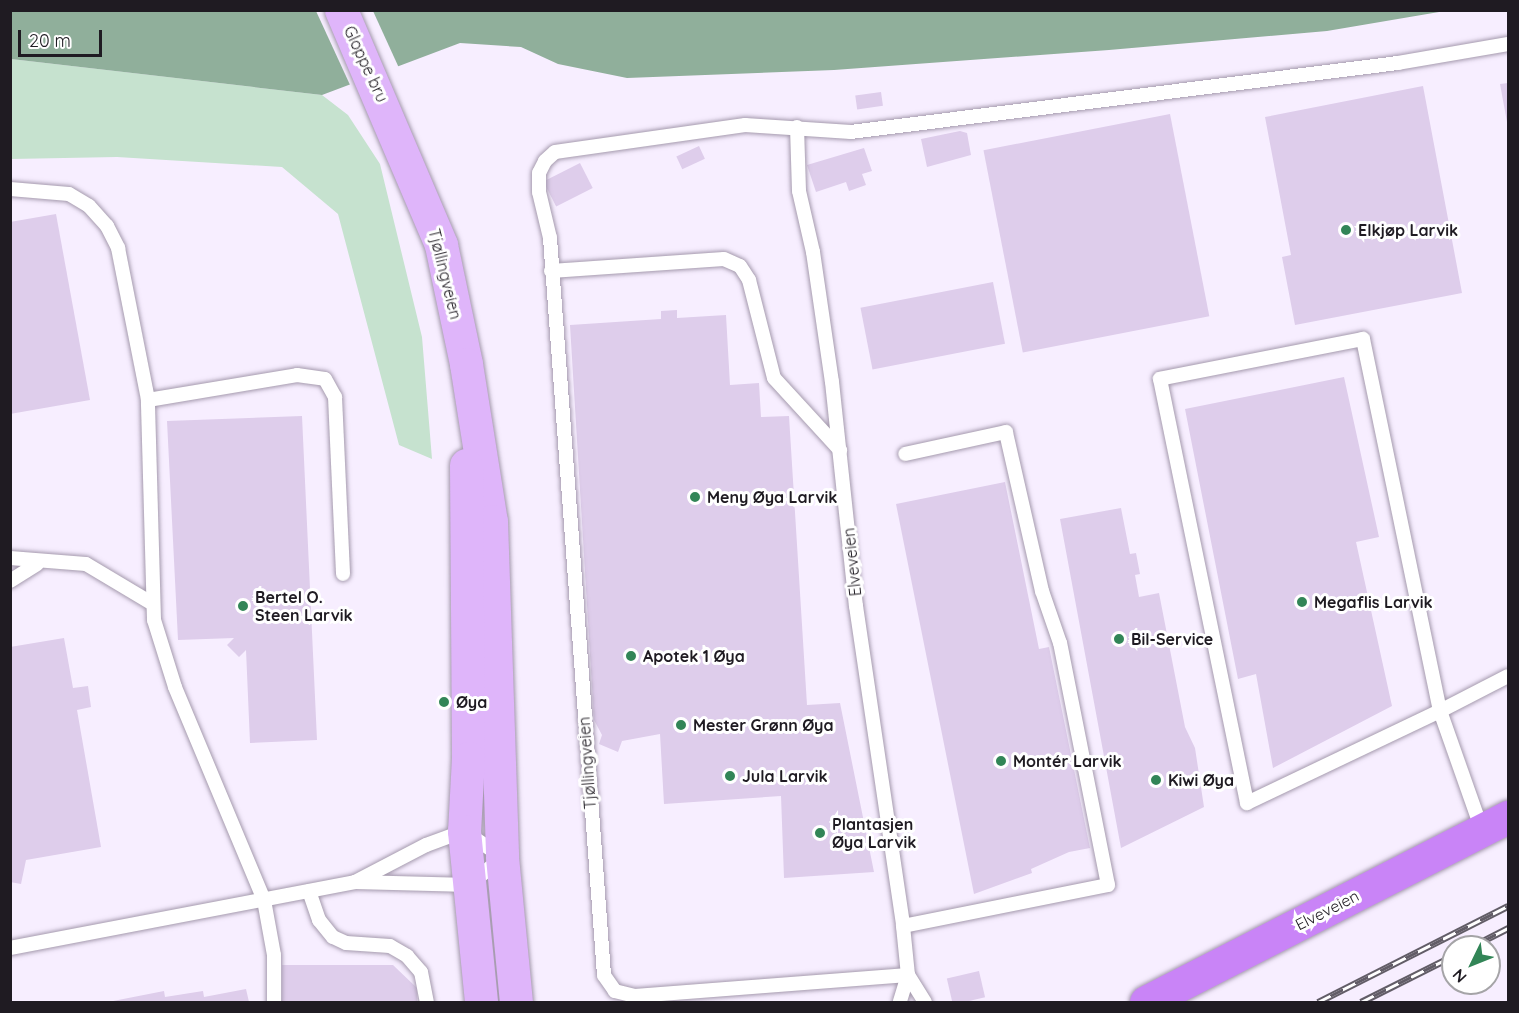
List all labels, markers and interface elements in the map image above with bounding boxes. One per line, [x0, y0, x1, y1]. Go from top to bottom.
scale bar [21, 18, 105, 56]
street label: Gloppe bru [340, 23, 392, 105]
text: 20 m [29, 29, 71, 52]
place label: Elkjøp Larvik [1358, 220, 1458, 240]
marker: Elkjøp Larvik [1339, 223, 1353, 237]
street label: Tjøllingveien [424, 227, 466, 321]
place label: Meny Øya Larvik [707, 487, 837, 507]
marker: Meny Øya Larvik [688, 490, 702, 504]
street label: Elveveien [839, 527, 865, 597]
place label: Bertel O. Steen Larvik [255, 587, 353, 625]
place label: Megaflis Larvik [1314, 592, 1433, 612]
marker: Megaflis Larvik [1295, 595, 1309, 609]
marker: Bertel O. Steen Larvik [236, 599, 250, 613]
place label: Bil-Service [1131, 629, 1213, 649]
marker: Bil-Service [1112, 632, 1126, 646]
place label: Apotek 1 Øya [643, 646, 745, 666]
marker: Apotek 1 Øya [624, 649, 638, 663]
place label: Øya [456, 692, 487, 712]
marker: Øya [437, 695, 451, 709]
place label: Mester Grønn Øya [693, 715, 833, 735]
street label: Tjøllingveien [574, 716, 600, 810]
marker: Mester Grønn Øya [674, 718, 688, 732]
place label: Montér Larvik [1013, 751, 1122, 771]
marker: Montér Larvik [994, 754, 1008, 768]
place label: Jula Larvik [742, 766, 828, 786]
marker: Jula Larvik [723, 769, 737, 783]
place label: Kiwi Øya [1168, 770, 1234, 790]
marker: Kiwi Øya [1149, 773, 1163, 787]
place label: Plantasjen Øya Larvik [832, 814, 916, 852]
marker: Plantasjen Øya Larvik [813, 826, 827, 840]
street label: Elveveien [1292, 886, 1362, 934]
north arrow [1441, 935, 1501, 995]
text: N [1448, 965, 1471, 987]

